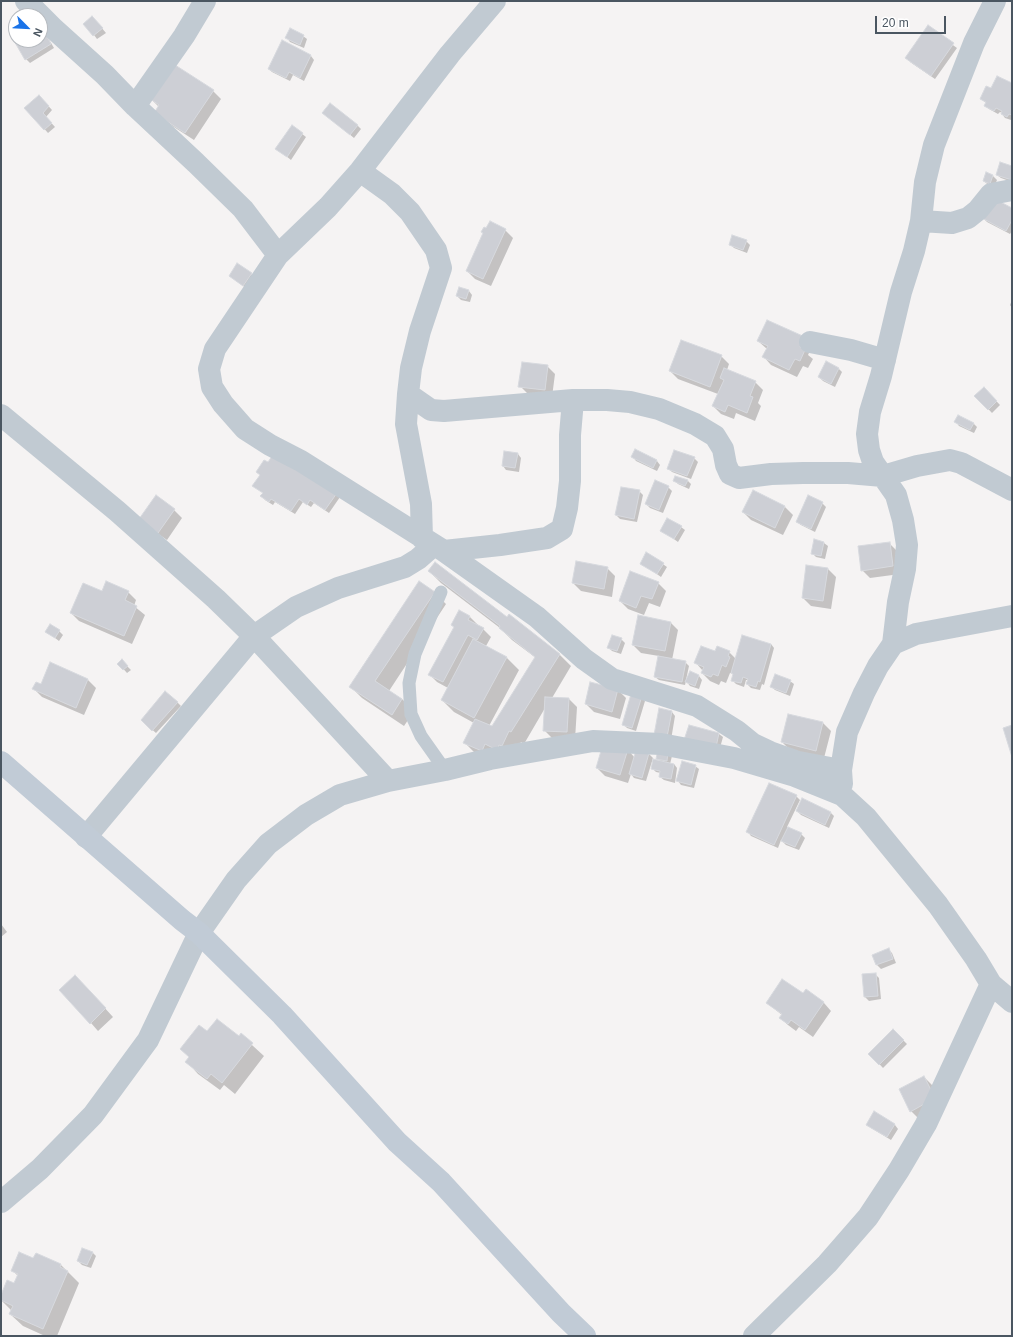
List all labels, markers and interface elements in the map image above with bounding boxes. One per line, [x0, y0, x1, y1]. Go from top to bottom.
north arrow [8, 8, 48, 48]
scale bar [877, 8, 948, 34]
text: 20 m [882, 16, 909, 30]
text: N [31, 26, 45, 39]

